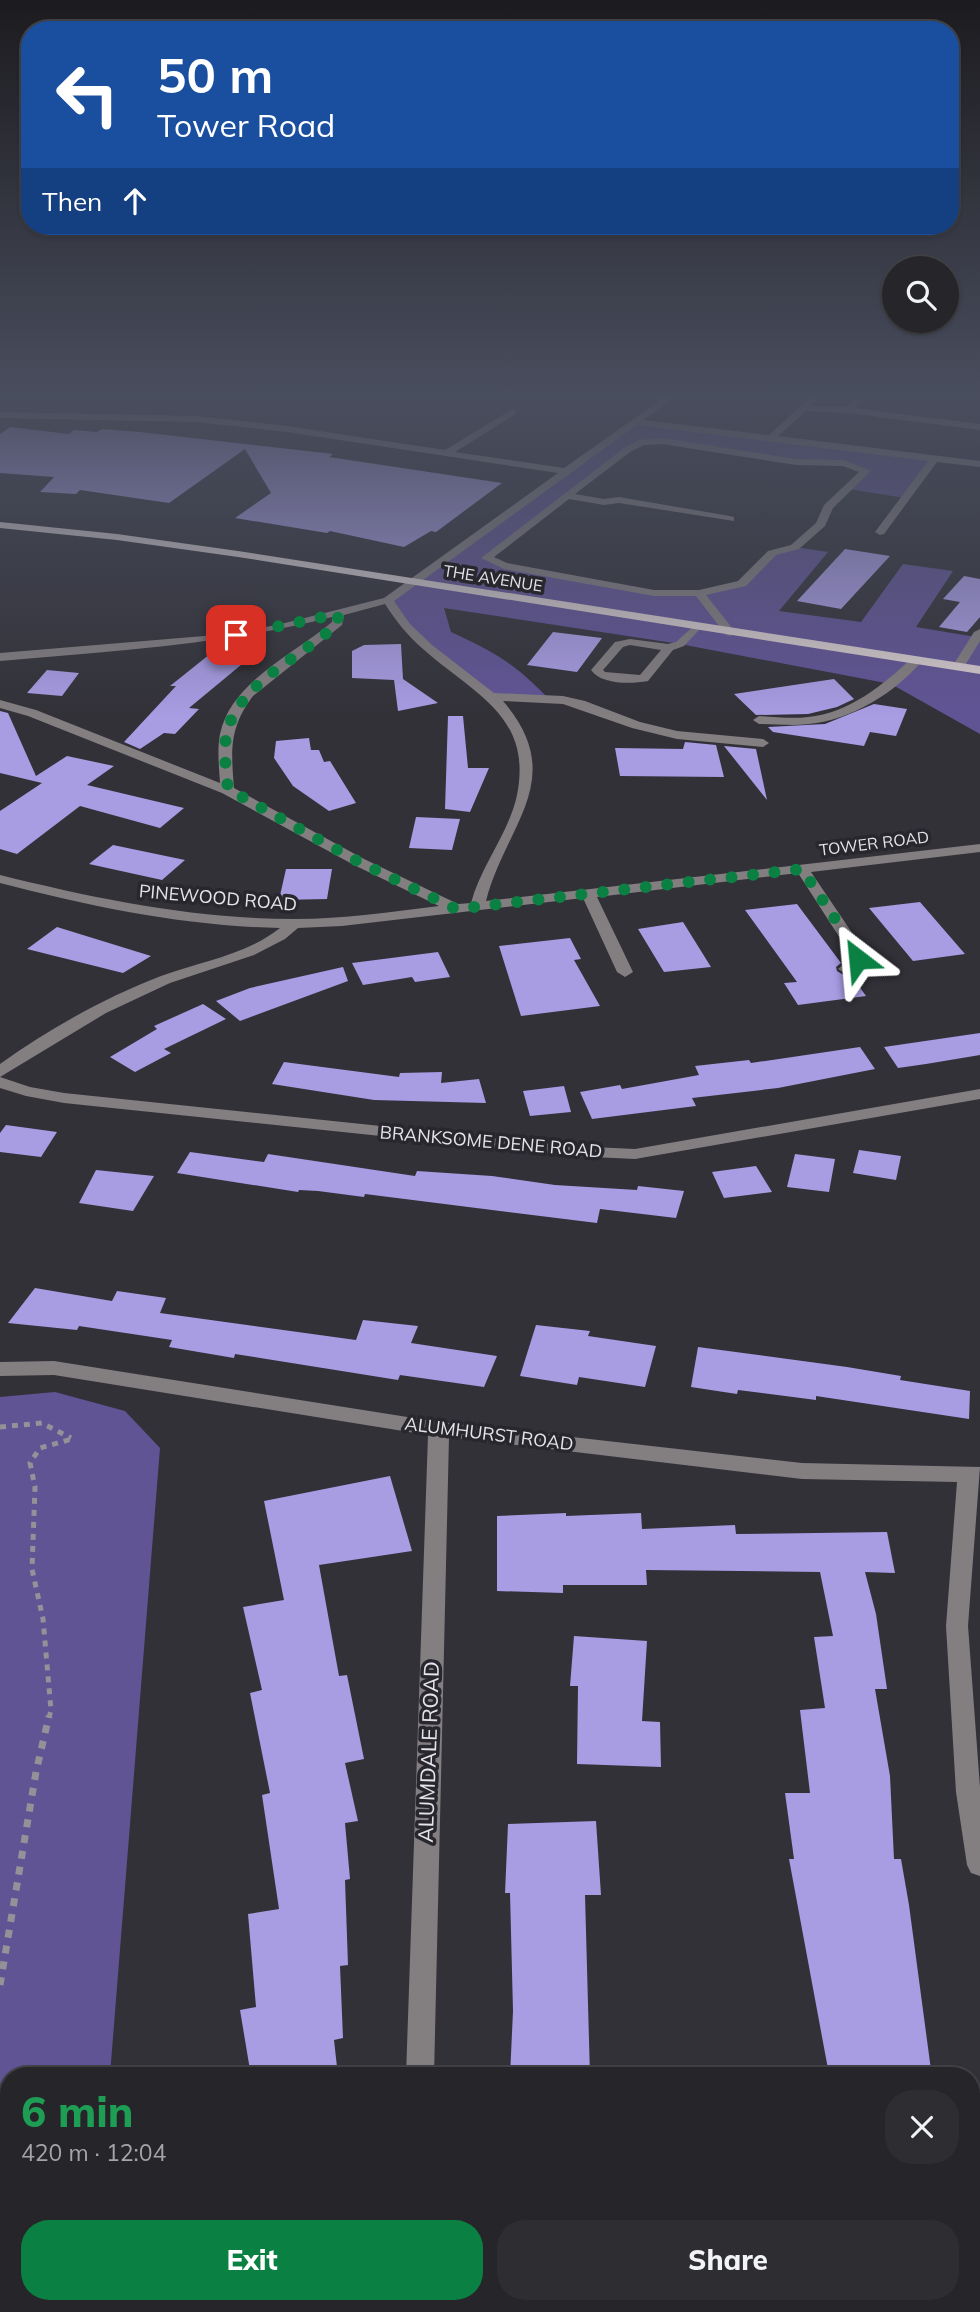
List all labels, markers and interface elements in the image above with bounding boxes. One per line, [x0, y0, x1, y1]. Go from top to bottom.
text: 50 m [157, 44, 273, 105]
icon: left [42, 49, 133, 140]
text: Tower Road [157, 105, 335, 145]
icon: ahead [116, 182, 154, 220]
text: Then [42, 185, 102, 218]
map controls [882, 256, 959, 333]
button: search [882, 256, 959, 333]
street label: THE AVENUE [442, 560, 544, 596]
pin [206, 605, 266, 665]
icon: arrive [217, 616, 255, 654]
street label: TOWER ROAD [818, 826, 930, 860]
street label: PINEWOOD ROAD [138, 879, 298, 916]
position arrow [821, 922, 895, 996]
street label: BRANKSOME DENE ROAD [379, 1120, 603, 1163]
street label: ALUMHURST ROAD [403, 1412, 575, 1455]
street label: ALUMDALE ROAD [412, 1661, 444, 1843]
text: 6 min [21, 2085, 134, 2138]
button: close [885, 2090, 959, 2164]
text: 420 m · 12:04 [21, 2138, 166, 2167]
button: Exit [21, 2220, 483, 2300]
button: Share [497, 2220, 959, 2300]

